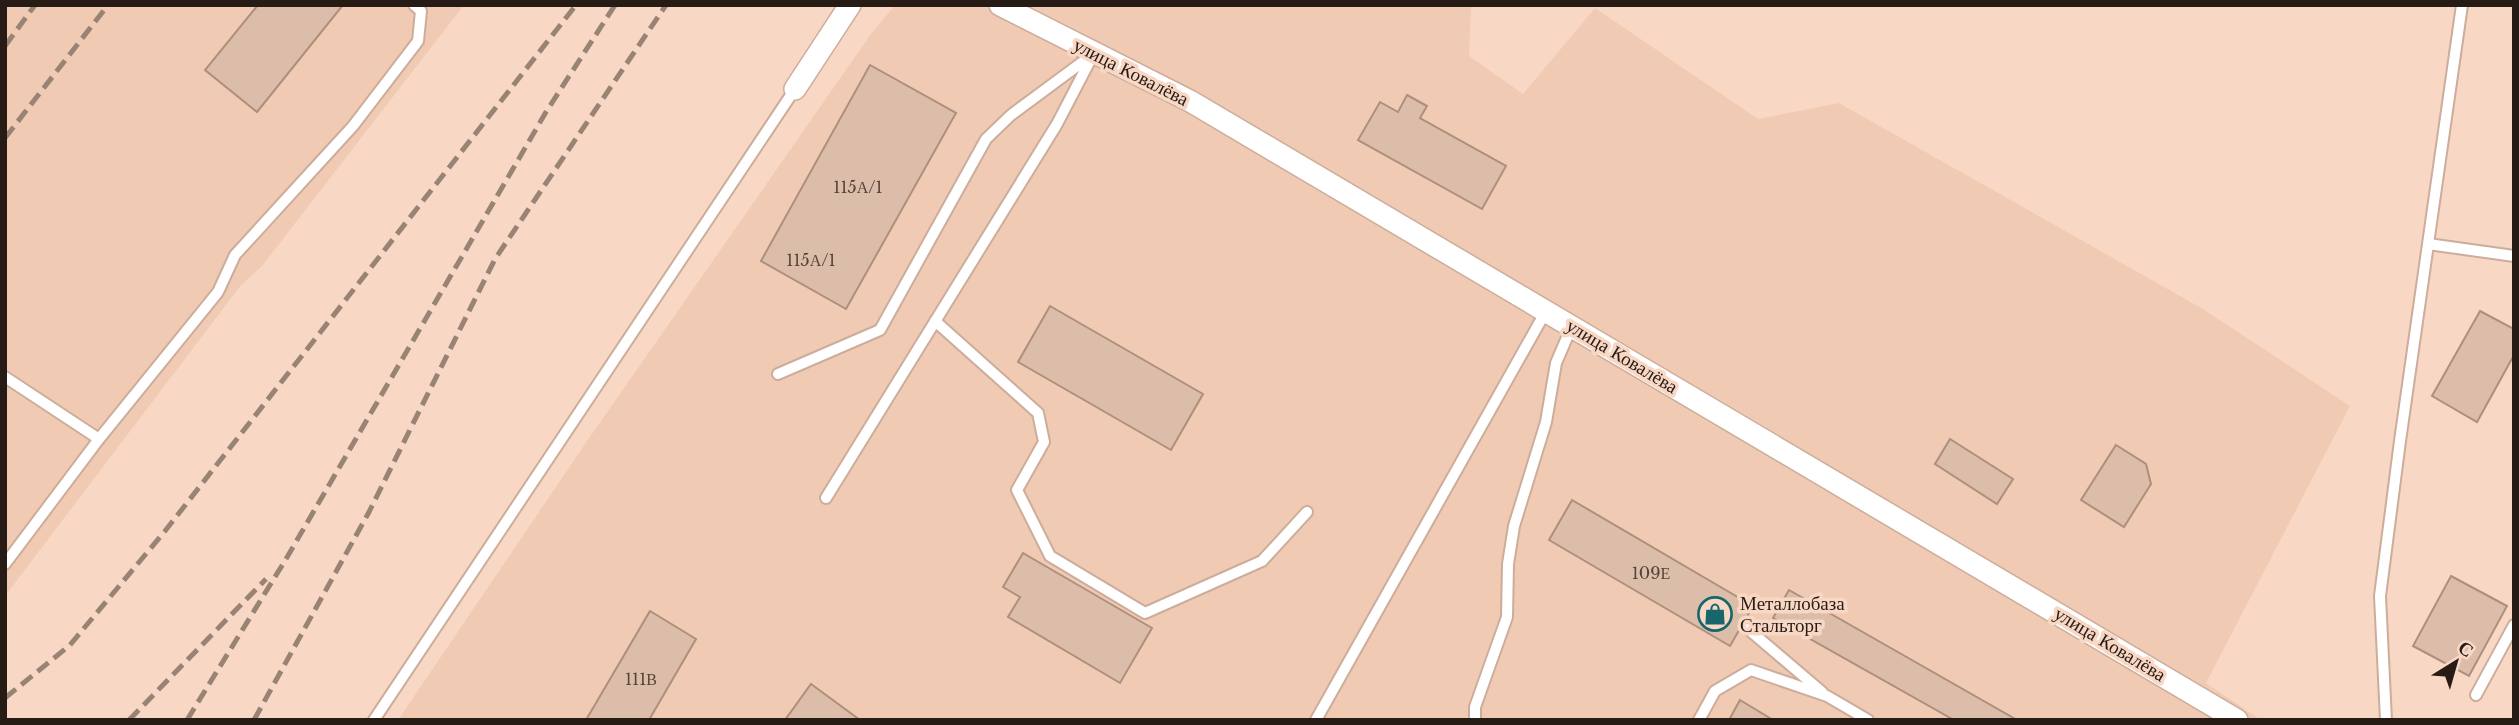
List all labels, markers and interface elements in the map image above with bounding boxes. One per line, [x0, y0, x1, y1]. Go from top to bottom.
street label: улица Ковалёва [1070, 33, 1193, 111]
house number: 115А/1 [833, 177, 883, 197]
house number: 115А/1 [786, 250, 836, 270]
street label: улица Ковалёва [1562, 314, 1682, 399]
house number: 109Е [1632, 563, 1670, 583]
place label: Металлобаза Стальторг [1740, 592, 1845, 637]
shop icon: Металлобаза Стальторг [1696, 595, 1734, 633]
street label: улица Ковалёва [2050, 602, 2170, 687]
north arrow [2421, 627, 2491, 697]
text: С [2454, 636, 2478, 662]
house number: 111В [625, 669, 657, 689]

